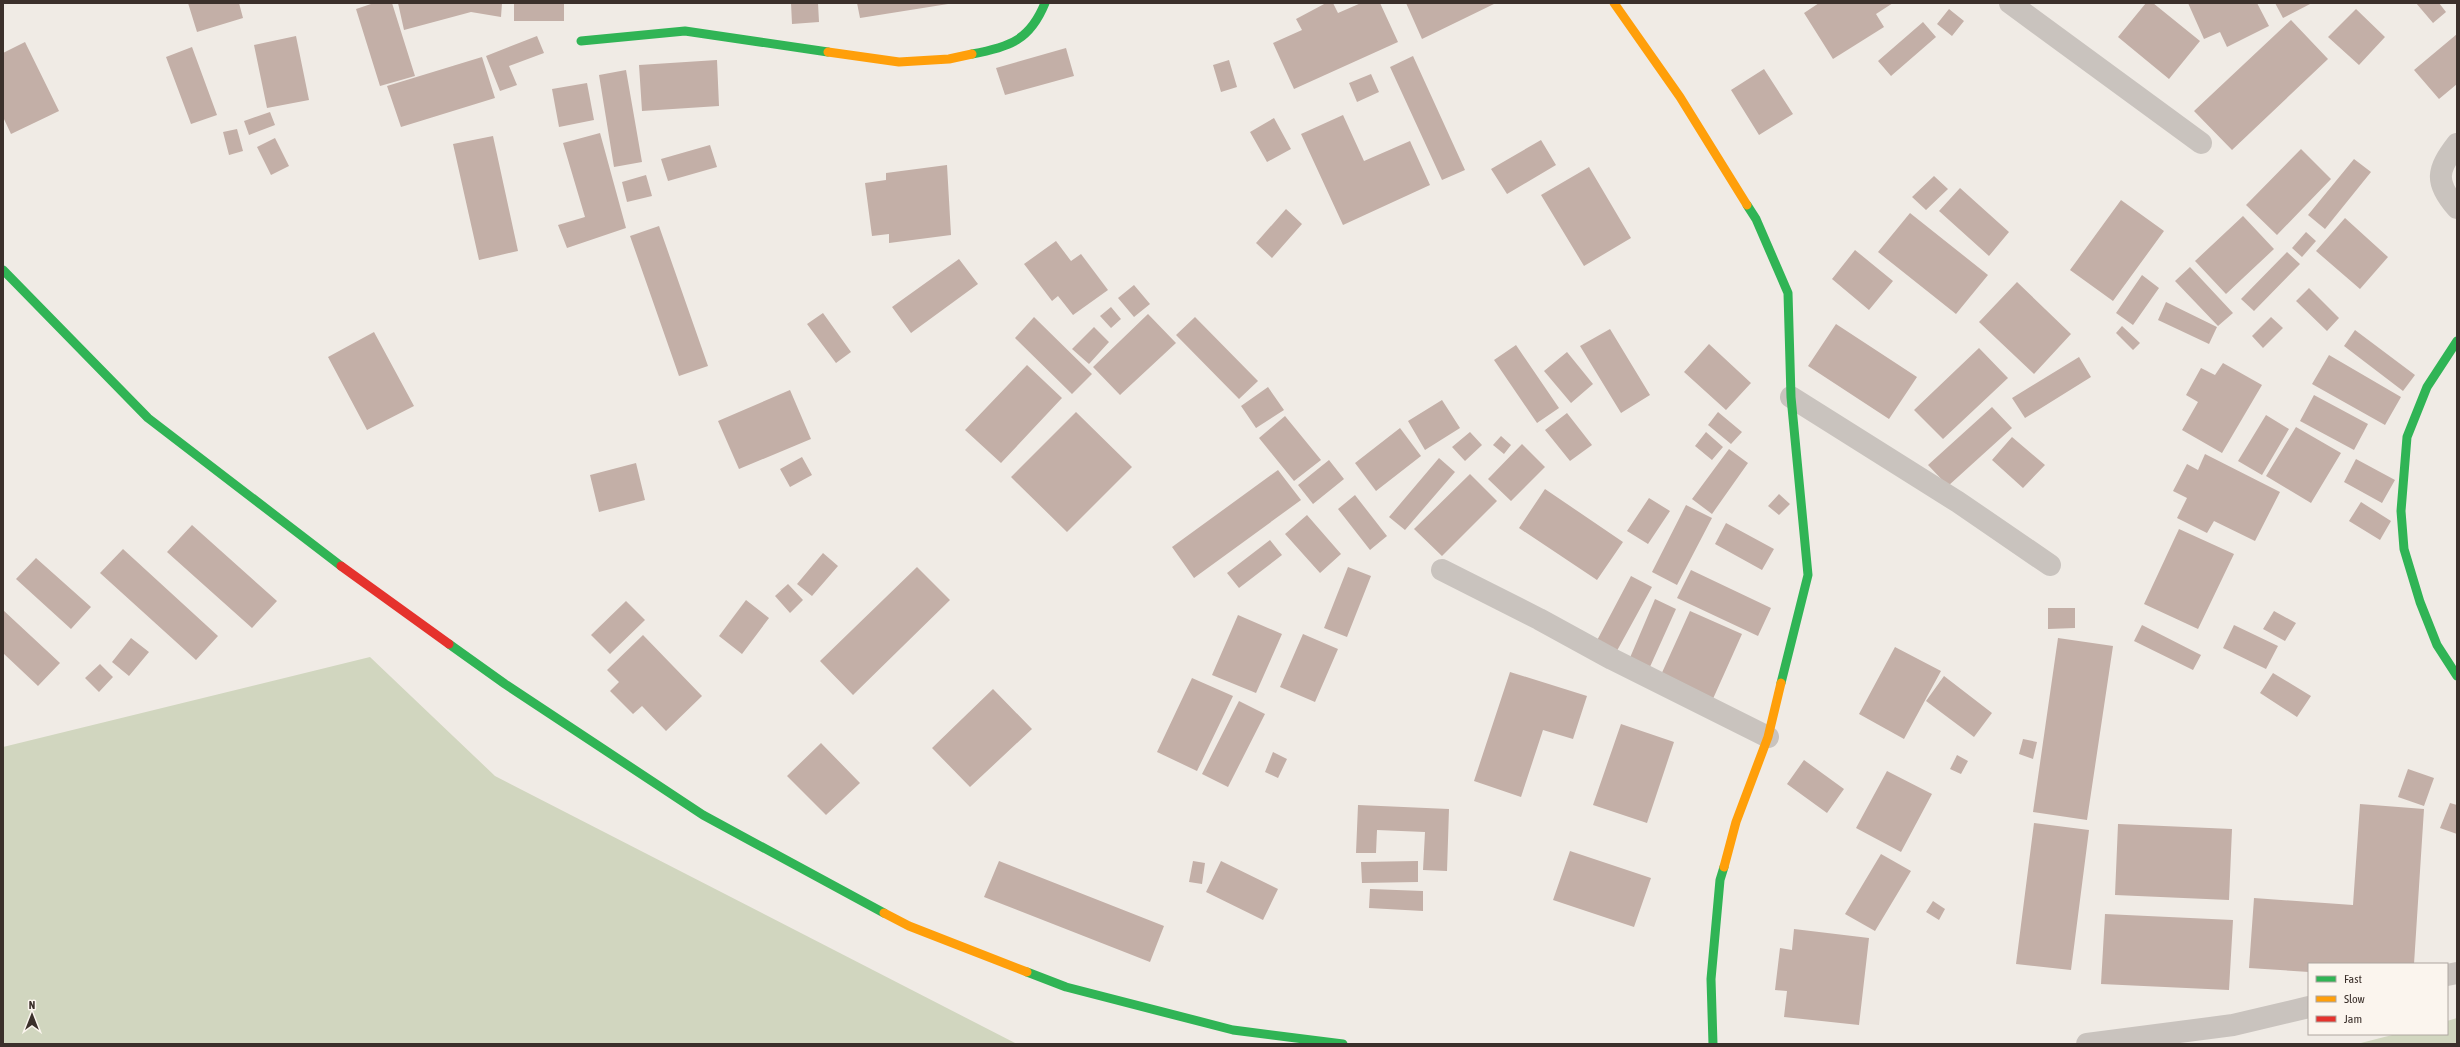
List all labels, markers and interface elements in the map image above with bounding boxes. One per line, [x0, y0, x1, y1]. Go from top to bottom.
legend [2308, 963, 2448, 1035]
text: Fast [2344, 972, 2362, 986]
text: Slow [2344, 992, 2365, 1006]
north arrow [12, 995, 52, 1035]
text: N [29, 999, 35, 1011]
text: Jam [2344, 1012, 2362, 1026]

